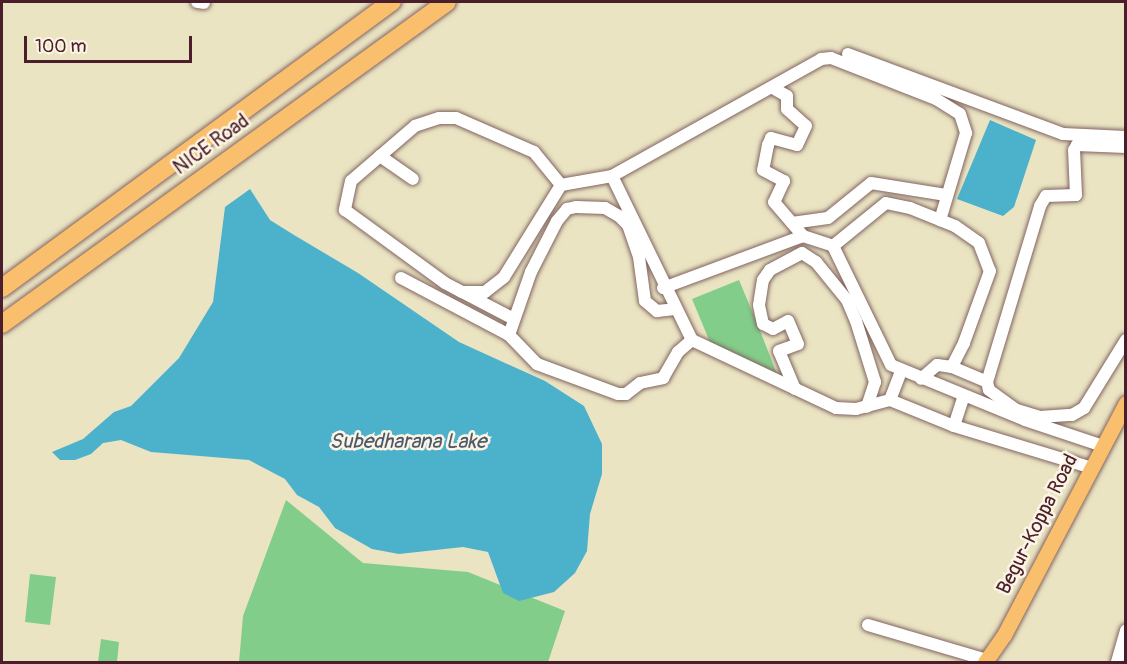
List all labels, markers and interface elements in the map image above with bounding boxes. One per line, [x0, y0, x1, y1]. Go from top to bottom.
scale bar [27, 24, 195, 62]
text: 100 m [35, 35, 87, 58]
street label: NICE Road [168, 109, 254, 179]
water label: Subedharana Lake [330, 429, 486, 455]
street label: Begur-Koppa Road [991, 450, 1083, 598]

